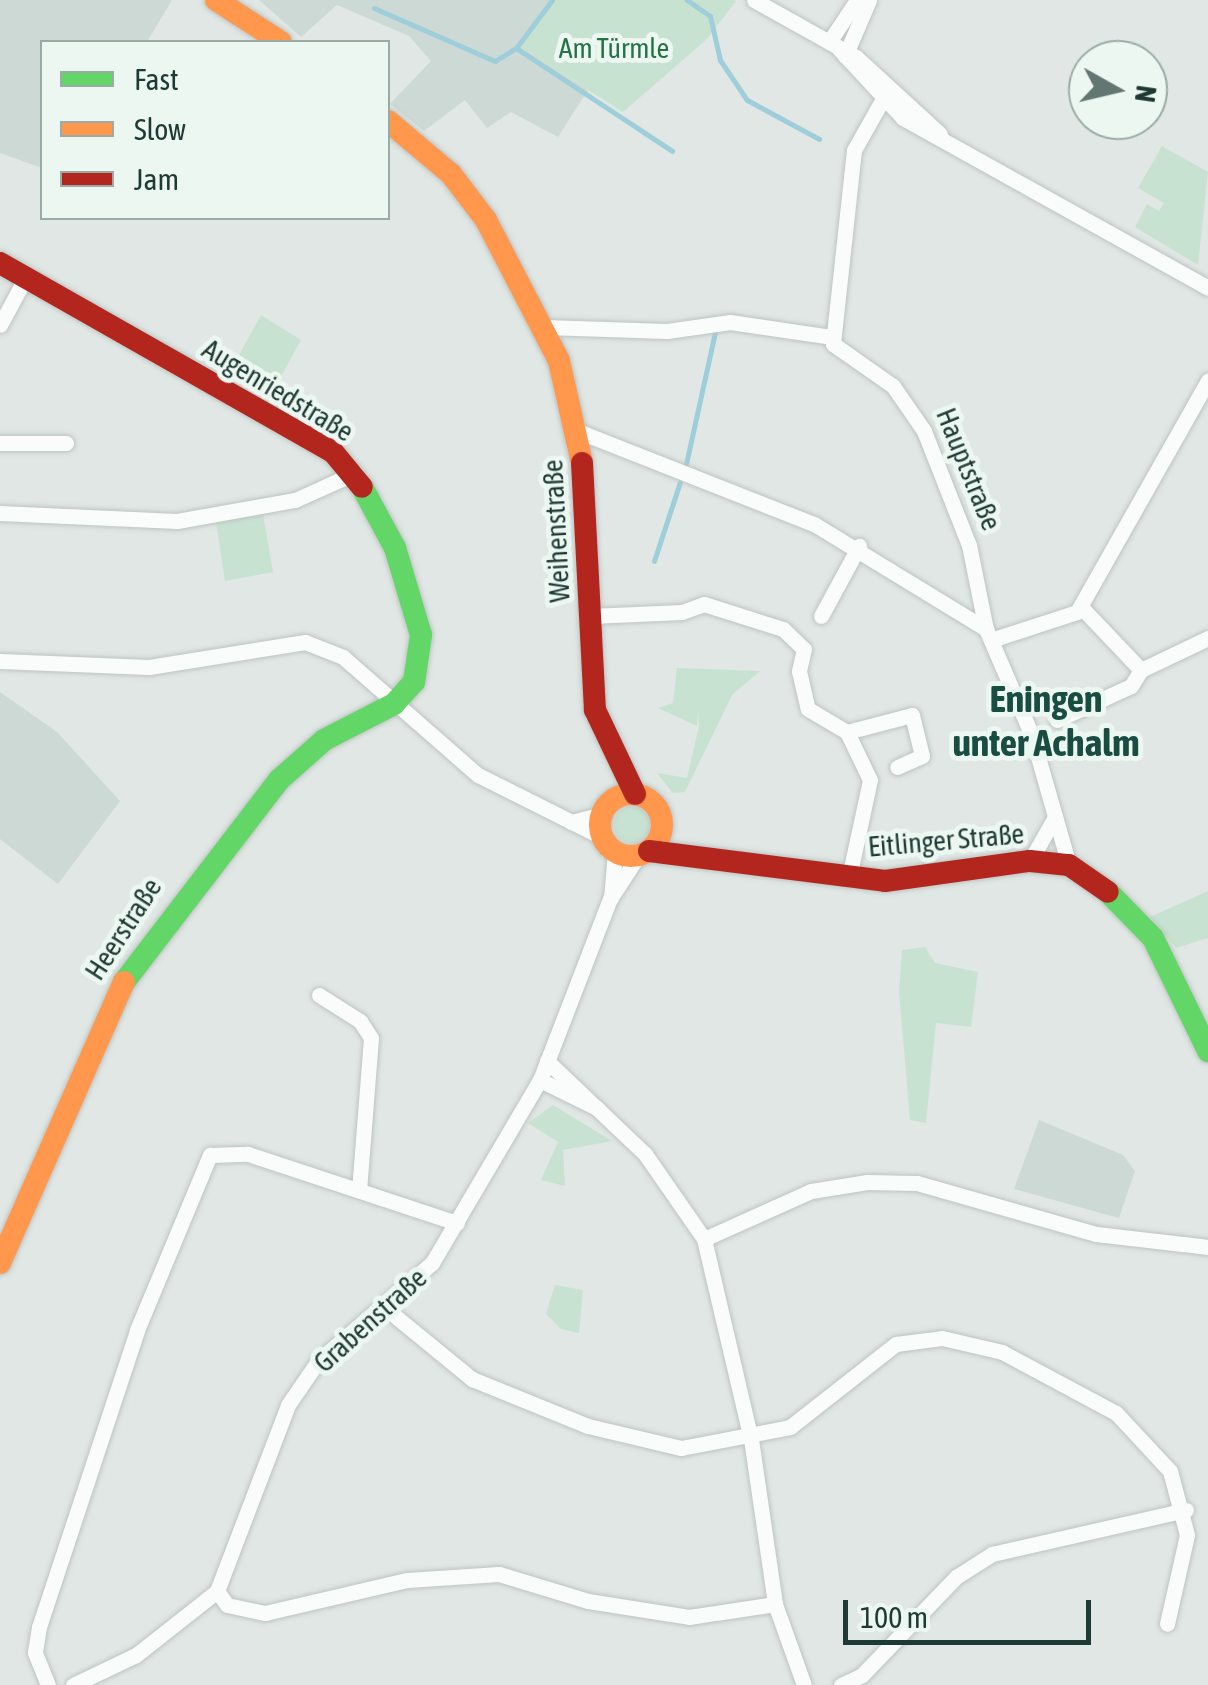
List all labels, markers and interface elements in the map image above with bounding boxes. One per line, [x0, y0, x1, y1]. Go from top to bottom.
park label: Am Türmle [559, 31, 669, 65]
legend [40, 40, 390, 220]
north arrow [1068, 40, 1168, 140]
text: Fast [134, 62, 179, 96]
text: N [1129, 83, 1163, 104]
text: Slow [134, 112, 186, 146]
text: Jam [134, 162, 179, 196]
street label: Augenriedstraße [196, 332, 360, 448]
street label: Hauptstraße [929, 403, 1009, 535]
street label: Weihenstraße [535, 459, 577, 603]
district label: Eningen unter Achalm [952, 676, 1140, 766]
street label: Eitlinger Straße [867, 816, 1025, 864]
street label: Heerstraße [78, 872, 168, 986]
street label: Grabenstraße [307, 1261, 433, 1379]
scale bar [848, 1580, 1096, 1642]
text: 100 m [860, 1600, 928, 1634]

